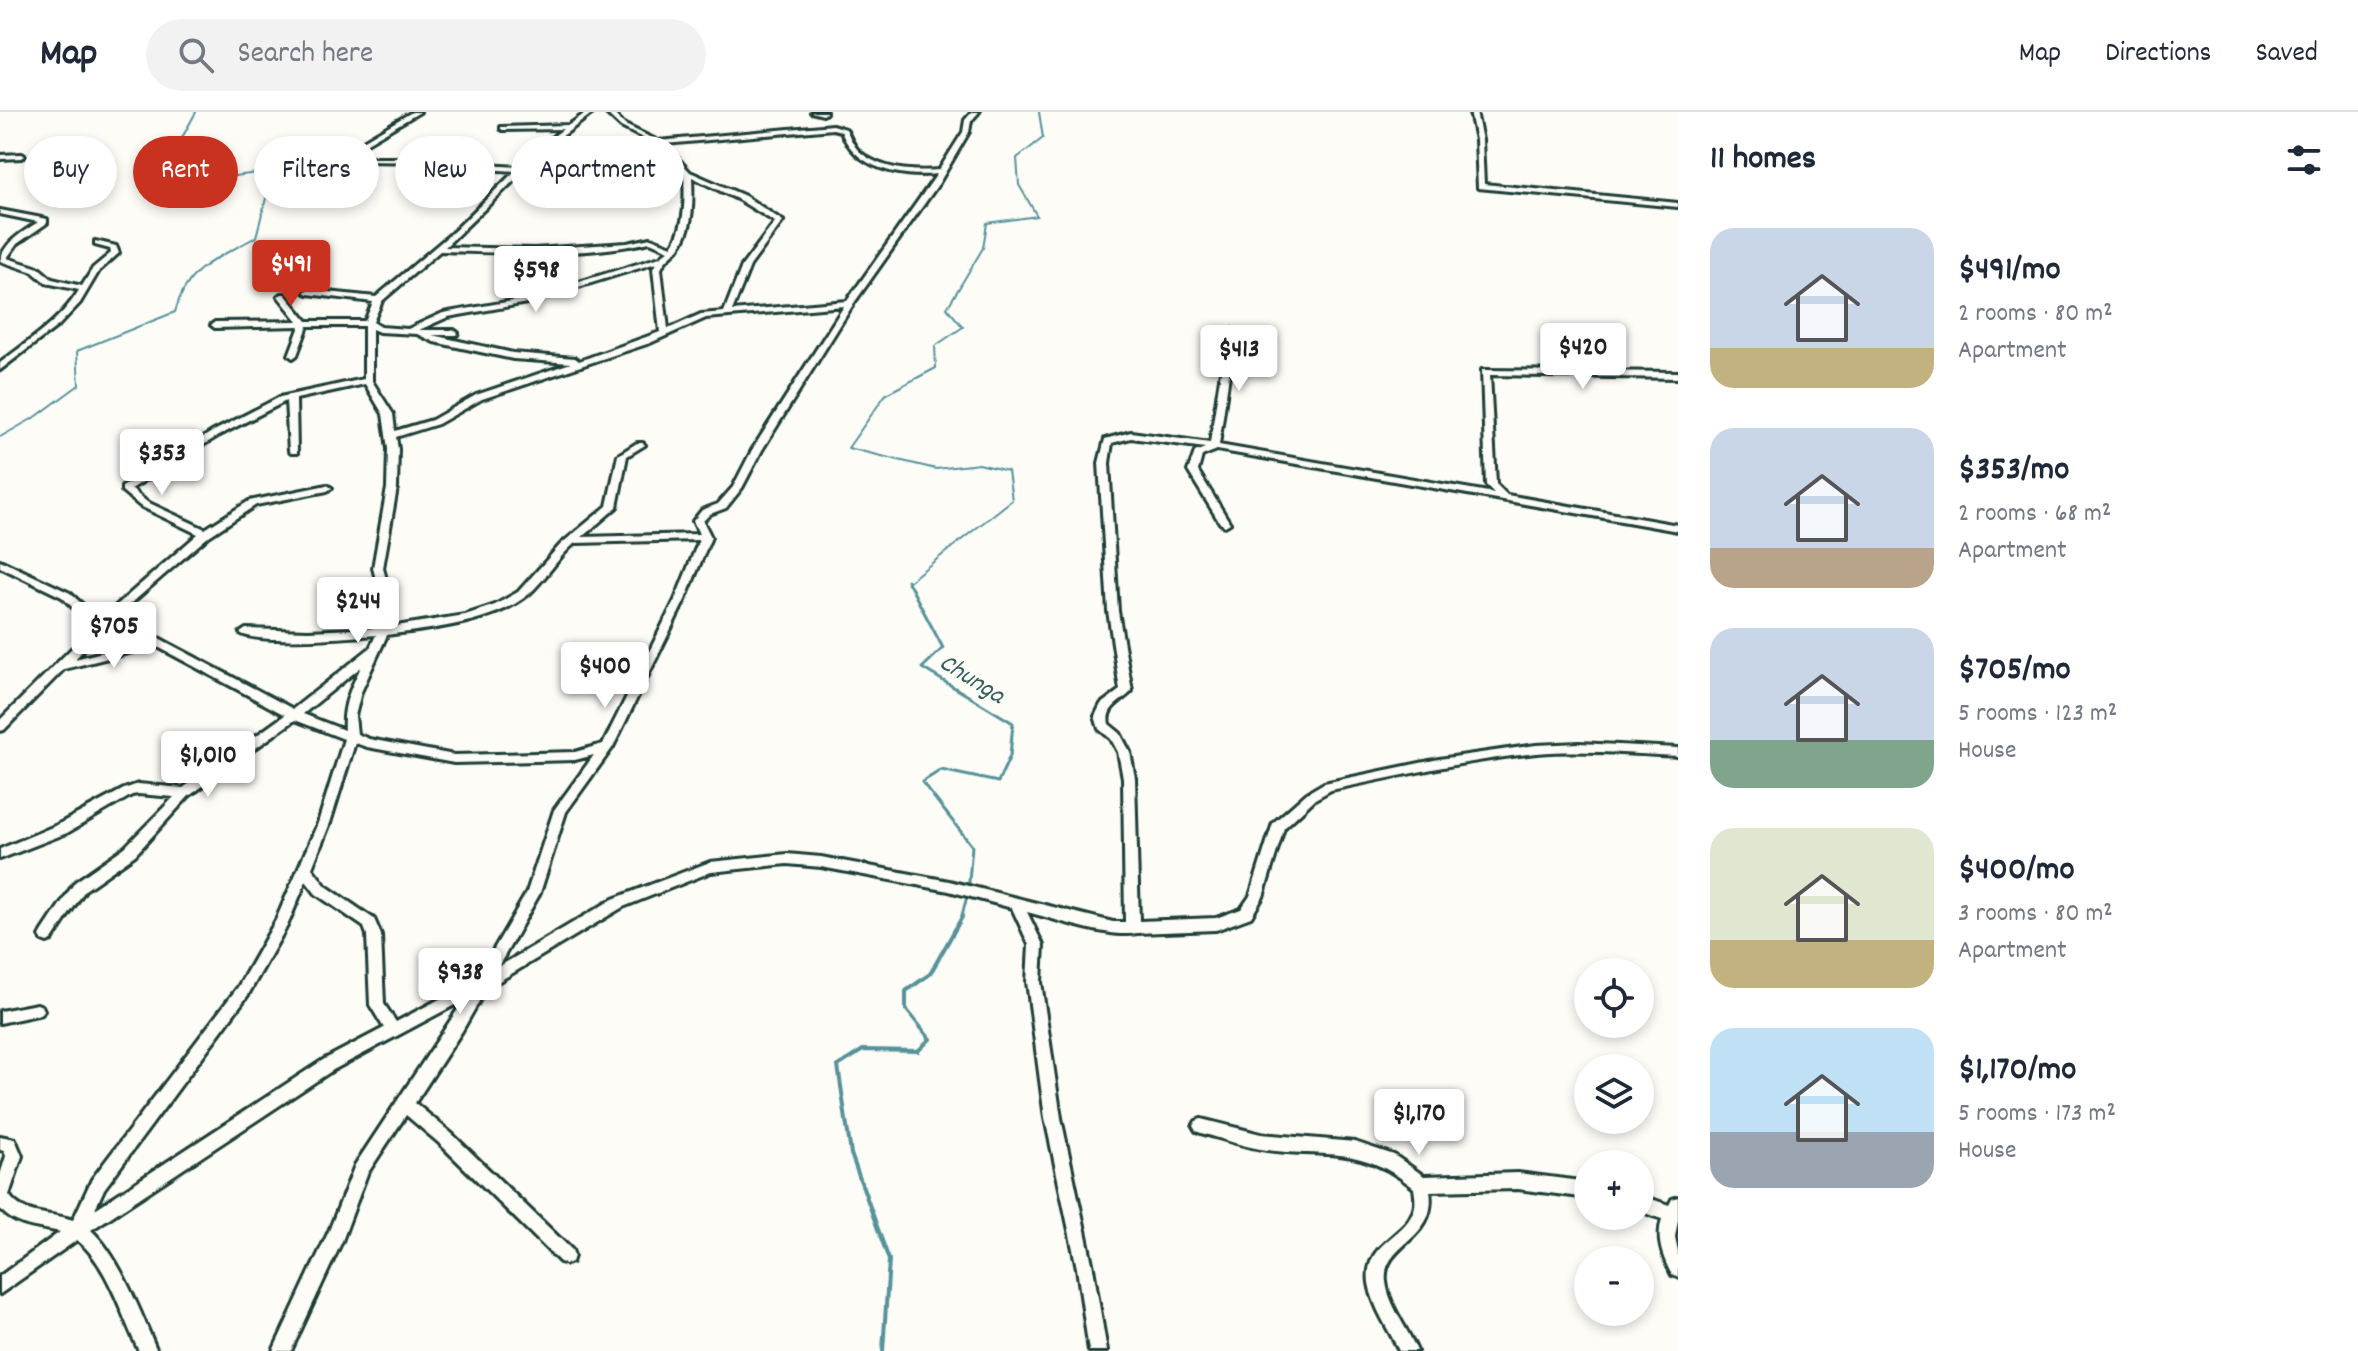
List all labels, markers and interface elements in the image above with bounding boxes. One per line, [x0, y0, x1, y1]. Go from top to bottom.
search box [146, 19, 706, 91]
text: Map [40, 28, 98, 83]
icon: search [174, 33, 218, 77]
text: Search here [238, 34, 373, 77]
text: Map [2019, 35, 2061, 75]
text: Directions [2105, 35, 2211, 75]
text: Saved [2255, 35, 2318, 75]
chip: Buy [24, 136, 117, 208]
chip: Rent [133, 136, 238, 208]
chip: Filters [254, 136, 379, 208]
chip: New [395, 136, 495, 208]
chip: Apartment [511, 136, 684, 208]
text: 11 homes [1710, 136, 1816, 185]
icon: filters [2282, 138, 2326, 182]
pin: $491 [244, 240, 338, 308]
pin: $598 [489, 246, 583, 314]
text: $491 [270, 247, 312, 284]
text: $491/mo [1958, 247, 2061, 296]
text: $598 [512, 253, 560, 290]
icon: home [1774, 260, 1870, 356]
text: 2 rooms · 80 m² [1958, 296, 2113, 333]
pin: $420 [1536, 323, 1630, 391]
pin: $413 [1192, 325, 1286, 393]
text: $420 [1558, 330, 1608, 367]
text: $413 [1218, 332, 1260, 369]
text: Apartment [1958, 333, 2067, 370]
pin: $353 [115, 429, 209, 497]
text: $353 [138, 436, 186, 473]
text: $353/mo [1958, 447, 2069, 496]
icon: home [1774, 460, 1870, 556]
text: 2 rooms · 68 m² [1958, 496, 2111, 533]
text: Apartment [1958, 533, 2067, 570]
pin: $244 [311, 577, 405, 645]
text: $244 [335, 584, 381, 621]
pin: $705 [67, 602, 161, 670]
text: $705 [89, 609, 139, 646]
pin: $400 [558, 642, 652, 710]
water label: Chunga [931, 645, 1013, 716]
text: $705/mo [1958, 647, 2071, 696]
text: $400 [579, 649, 631, 686]
icon: home [1774, 660, 1870, 756]
text: 5 rooms · 123 m² [1958, 696, 2117, 733]
pin: $1,010 [143, 731, 273, 799]
text: House [1958, 733, 2016, 770]
text: $1,010 [179, 738, 237, 775]
text: $400/mo [1958, 847, 2075, 896]
icon: home [1774, 860, 1870, 956]
text: 3 rooms · 80 m² [1958, 896, 2113, 933]
text: Apartment [1958, 933, 2067, 970]
pin: $938 [413, 948, 507, 1016]
text: $938 [436, 955, 484, 992]
map controls [1574, 958, 1654, 1326]
button: locate [1574, 958, 1654, 1038]
text: $1,170/mo [1958, 1047, 2076, 1096]
button: layers [1574, 1054, 1654, 1134]
icon: home [1774, 1060, 1870, 1156]
pin: $1,170 [1354, 1089, 1484, 1157]
text: $1,170 [1392, 1096, 1446, 1133]
text: 5 rooms · 173 m² [1958, 1096, 2116, 1133]
text: House [1958, 1133, 2016, 1170]
button: + [1574, 1150, 1654, 1230]
button: − [1574, 1246, 1654, 1326]

